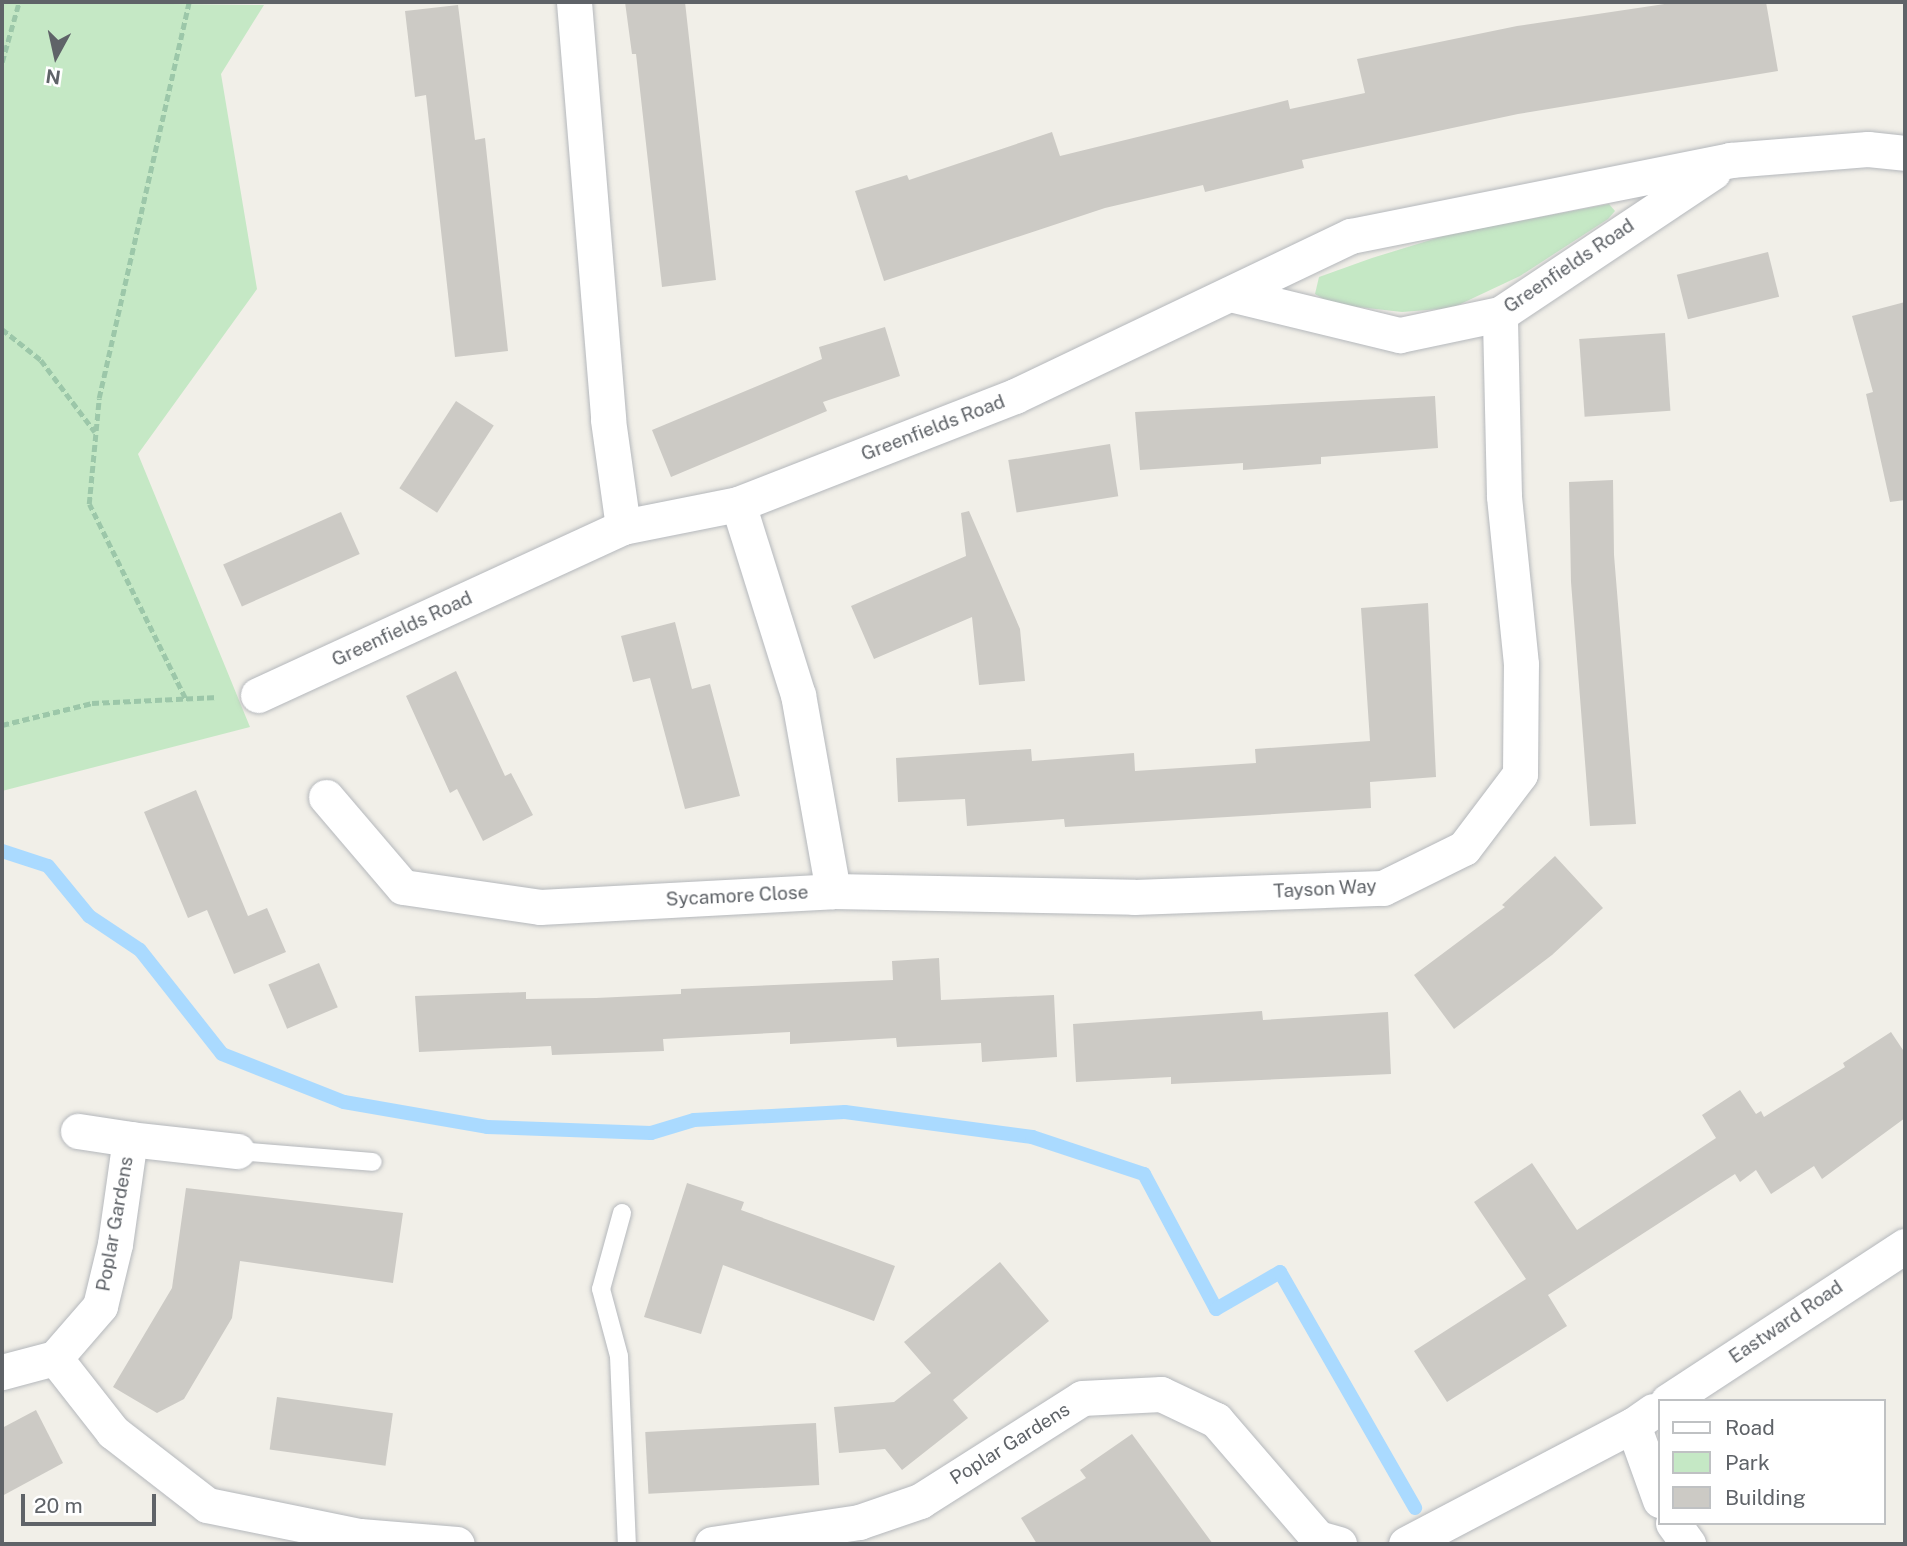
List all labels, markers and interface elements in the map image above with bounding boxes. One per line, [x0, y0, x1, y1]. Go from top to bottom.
north arrow [21, 21, 91, 91]
text: N [44, 65, 62, 89]
street label: Greenfields Road [1500, 214, 1638, 318]
street label: Greenfields Road [858, 390, 1008, 466]
street label: Greenfields Road [328, 587, 476, 671]
street label: Tayson Way [1273, 875, 1377, 903]
street label: Sycamore Close [665, 881, 809, 911]
street label: Poplar Gardens [92, 1155, 138, 1293]
street label: Eastward Road [1725, 1276, 1847, 1368]
street label: Poplar Gardens [946, 1398, 1074, 1490]
legend [1658, 1399, 1886, 1525]
text: Road [1725, 1415, 1775, 1440]
text: Park [1725, 1450, 1770, 1475]
scale bar [24, 1480, 159, 1524]
text: Building [1725, 1485, 1806, 1510]
text: 20 m [34, 1493, 83, 1518]

